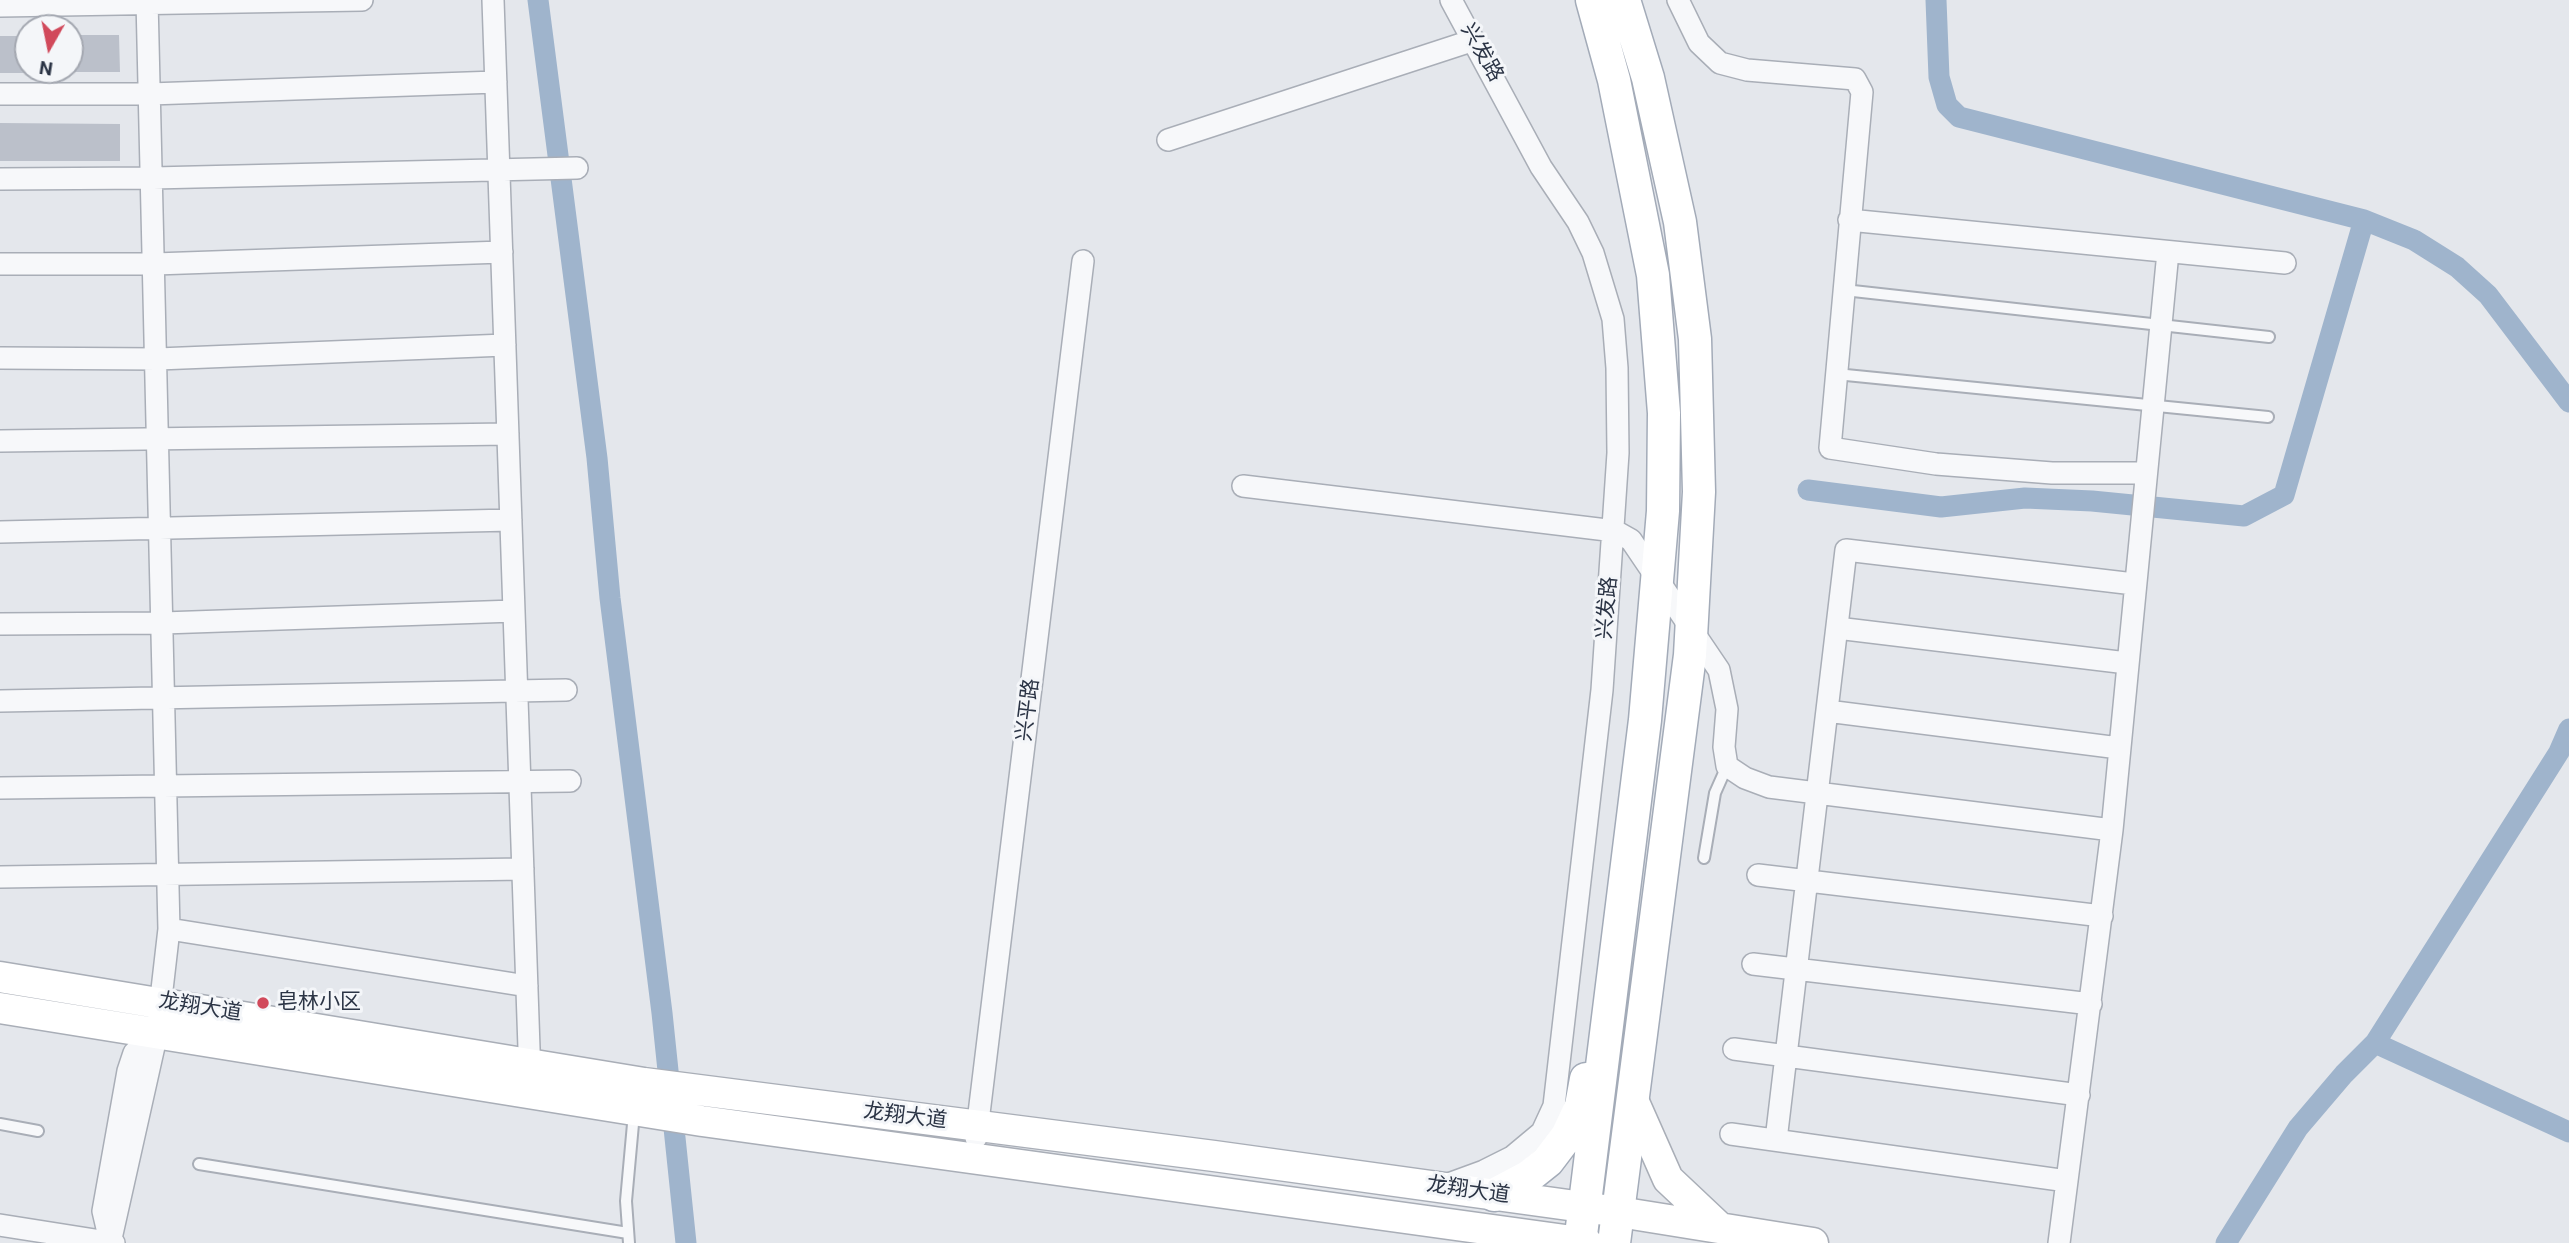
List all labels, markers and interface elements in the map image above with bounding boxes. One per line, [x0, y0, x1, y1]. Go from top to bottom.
north arrow [14, 14, 84, 84]
street label: 兴发路 [1454, 19, 1508, 87]
text: N [38, 56, 54, 81]
street label: 兴发路 [1593, 576, 1623, 640]
street label: 兴平路 [1013, 677, 1045, 743]
street label: 龙翔大道 [157, 989, 243, 1027]
place label: 皂林小区 [277, 990, 361, 1016]
marker: 皂林小区 [255, 995, 271, 1011]
street label: 龙翔大道 [862, 1099, 948, 1135]
street label: 龙翔大道 [1425, 1173, 1511, 1209]

